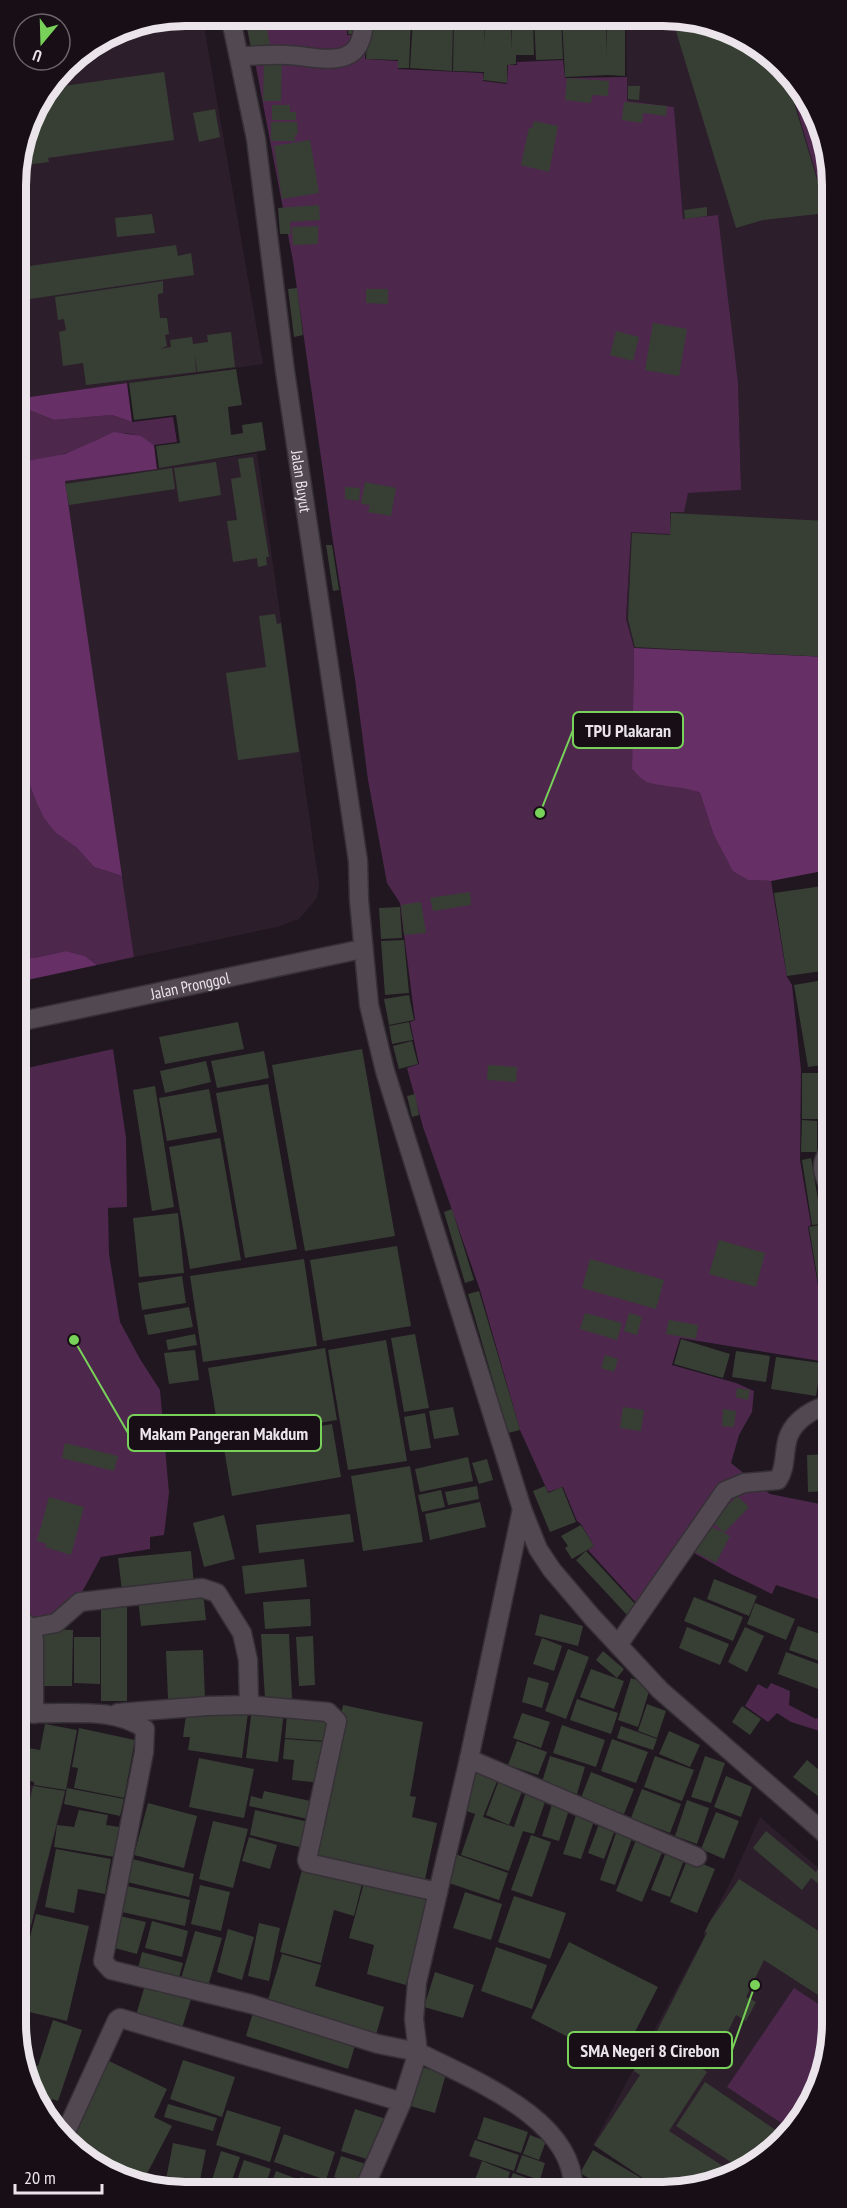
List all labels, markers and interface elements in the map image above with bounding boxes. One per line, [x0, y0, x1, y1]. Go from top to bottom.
north arrow [12, 12, 72, 72]
text: U [30, 45, 44, 67]
street label: Jalan Buyut [287, 448, 316, 514]
callout: TPU Plakaran [573, 712, 683, 748]
text: TPU Plakaran [585, 719, 671, 742]
street label: Jalan Pronggol [148, 967, 232, 1004]
callout: Makam Pangeran Makdum [128, 1415, 321, 1451]
text: Makam Pangeran Makdum [140, 1422, 308, 1445]
callout: SMA Negeri 8 Cirebon [568, 2032, 732, 2068]
text: SMA Negeri 8 Cirebon [580, 2039, 720, 2062]
scale bar [15, 2157, 102, 2195]
text: 20 m [24, 2166, 56, 2189]

